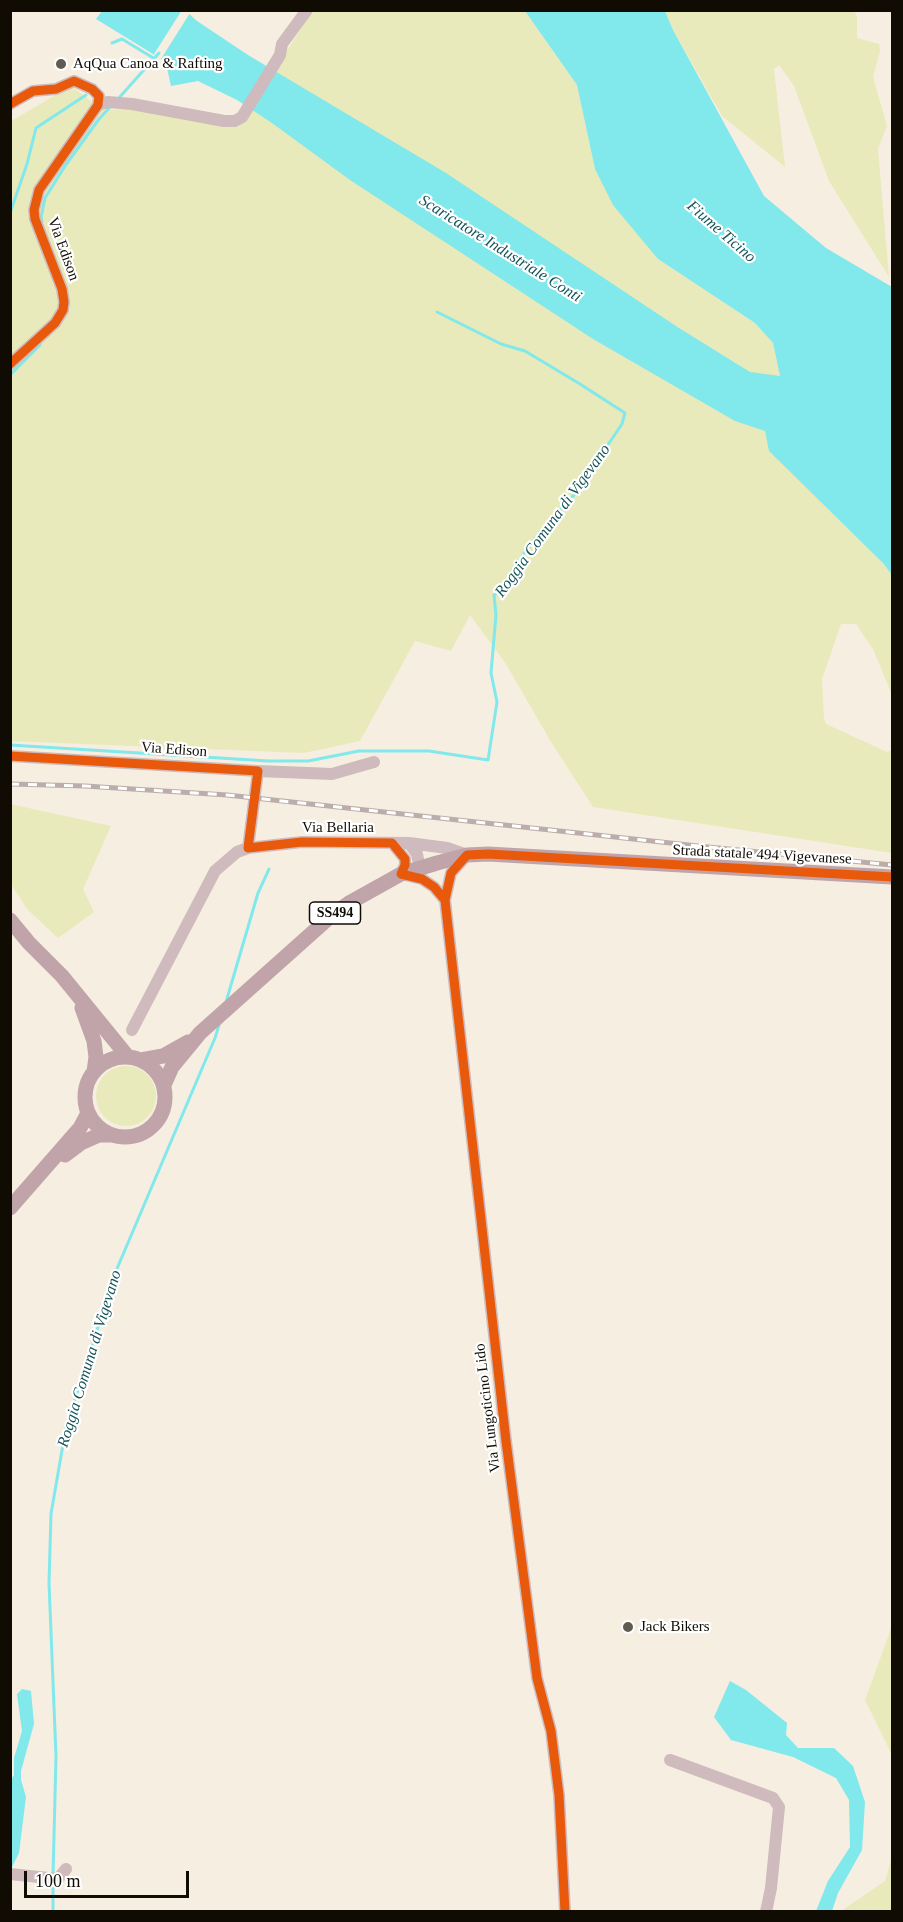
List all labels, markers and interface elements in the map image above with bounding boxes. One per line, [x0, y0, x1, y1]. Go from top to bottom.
place label: AqQua Canoa & Rafting [73, 55, 223, 73]
marker: AqQua Canoa & Rafting [54, 57, 68, 71]
water label: Scaricatore Industriale Conti [415, 191, 585, 307]
water label: Fiume Ticino [683, 197, 759, 267]
street label: Via Edison [43, 215, 83, 283]
water label: Roggia Comuna di Vigevano [491, 441, 615, 601]
street label: Via Edison [140, 739, 208, 761]
street label: Via Bellaria [302, 819, 374, 837]
street label: Strada statale 494 Vigevanese [672, 841, 852, 869]
road number: SS494 [310, 902, 360, 924]
water label: Roggia Comuna di Vigevano [54, 1268, 126, 1450]
street label: Via Lungoticino Lido [471, 1342, 505, 1474]
place label: Jack Bikers [640, 1618, 710, 1636]
marker: Jack Bikers [621, 1620, 635, 1634]
scale bar [27, 1859, 192, 1897]
text: 100 m [35, 1871, 81, 1891]

